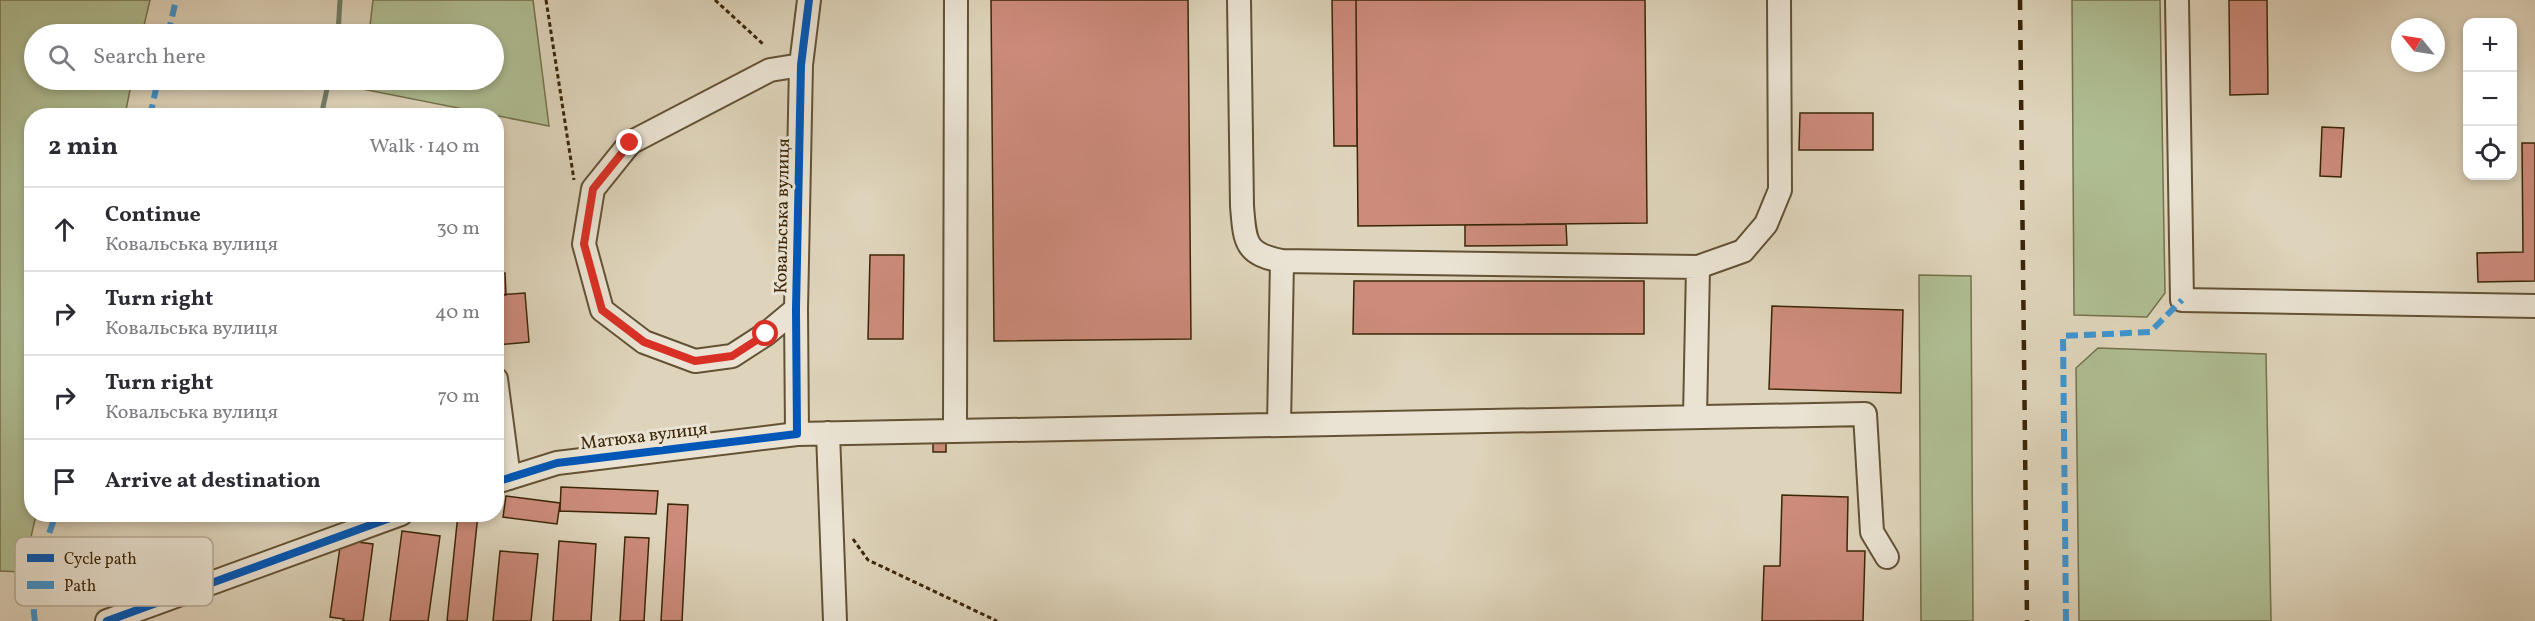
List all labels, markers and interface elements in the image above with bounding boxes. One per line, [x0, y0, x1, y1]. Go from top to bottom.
north arrow [2391, 18, 2445, 72]
map controls [2463, 18, 2517, 180]
button: + [2463, 18, 2517, 72]
search box [24, 24, 504, 90]
icon: search [45, 41, 78, 74]
text: Search here [93, 42, 206, 73]
button: − [2463, 72, 2517, 126]
button: locate [2463, 126, 2517, 180]
text: 2 min [48, 129, 118, 165]
route end [616, 129, 642, 155]
text: Walk · 140 m [370, 133, 480, 161]
street label: Ковальська вулиця [769, 138, 797, 294]
text: Continue [105, 200, 201, 231]
icon: ahead [48, 213, 81, 246]
text: 30 m [436, 215, 480, 243]
text: Ковальська вулиця [105, 231, 278, 259]
text: Turn right [105, 284, 213, 315]
icon: right [48, 297, 81, 330]
text: 40 m [435, 299, 480, 327]
text: Ковальська вулиця [105, 315, 278, 343]
route start [752, 320, 778, 346]
text: Turn right [105, 368, 213, 399]
icon: right [48, 381, 81, 414]
text: 70 m [437, 383, 480, 411]
text: Ковальська вулиця [105, 399, 278, 427]
street label: Матюха вулиця [579, 417, 709, 457]
icon: arrive [48, 465, 81, 498]
text: Arrive at destination [105, 466, 321, 497]
legend [15, 537, 213, 606]
text: Cycle path [64, 549, 137, 571]
text: Path [64, 576, 96, 598]

